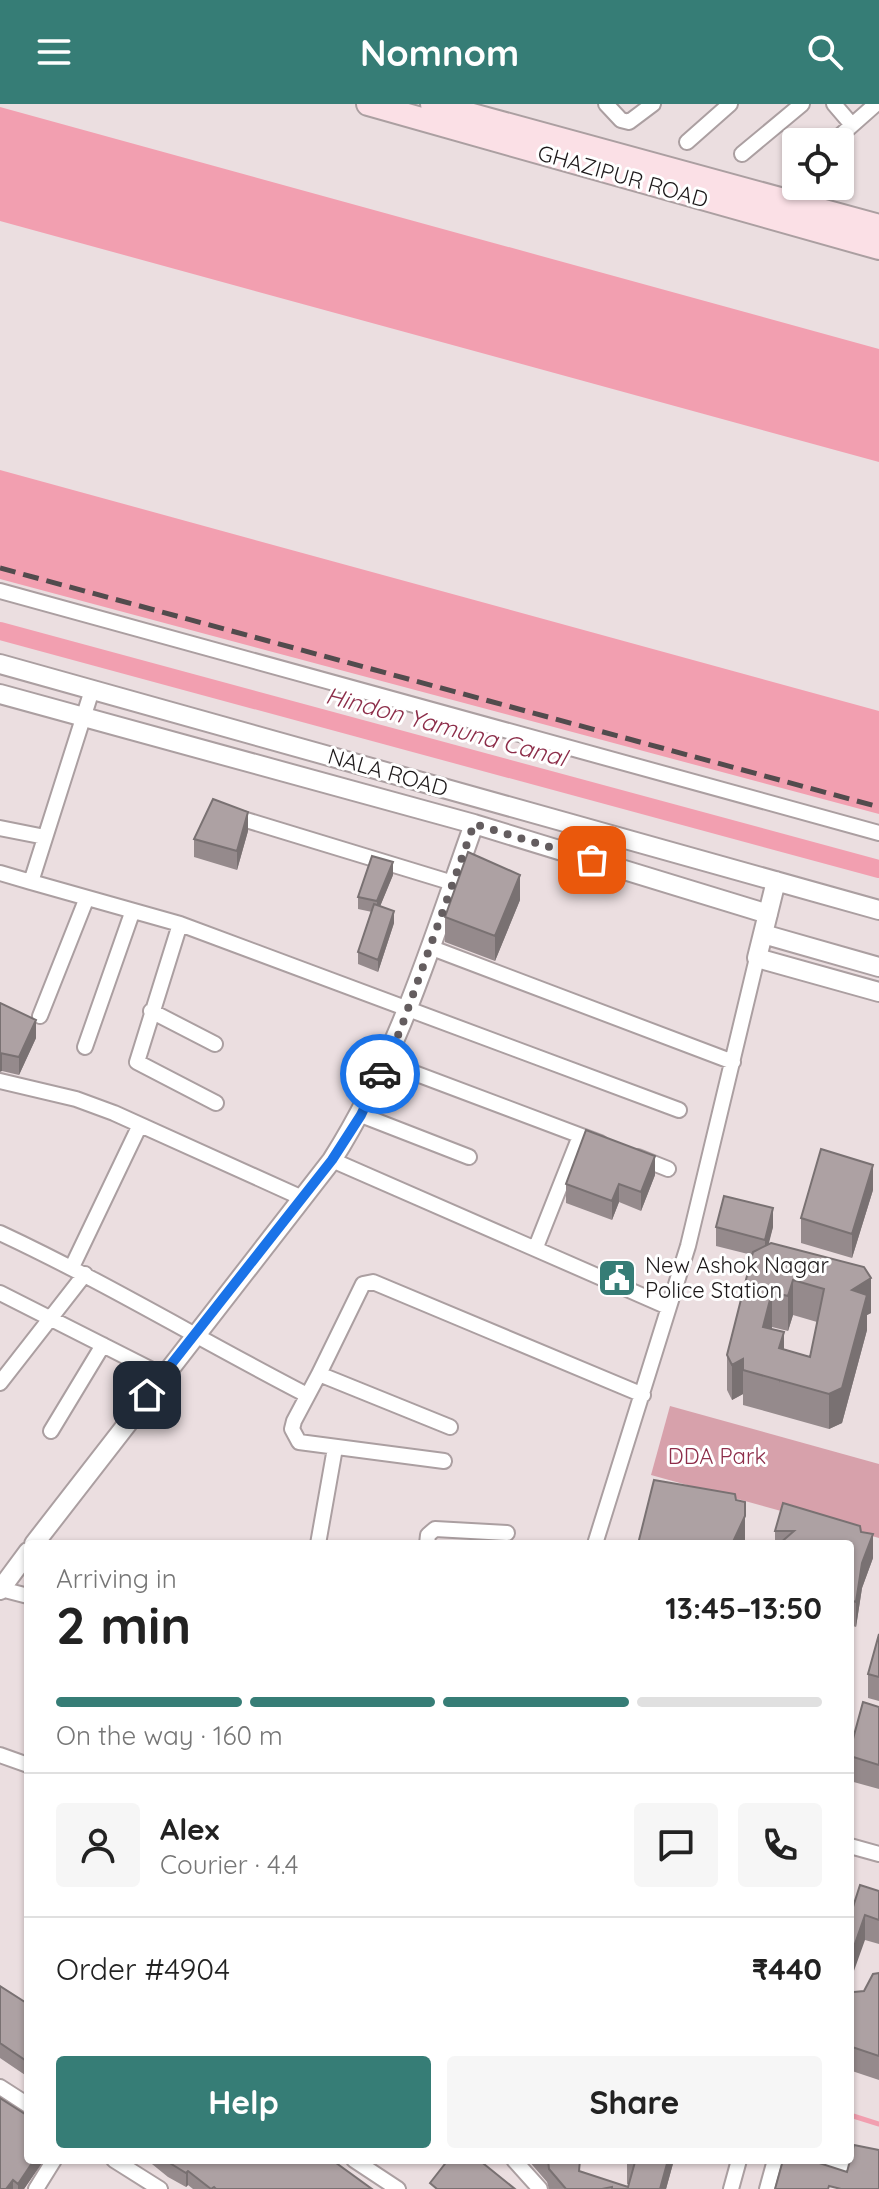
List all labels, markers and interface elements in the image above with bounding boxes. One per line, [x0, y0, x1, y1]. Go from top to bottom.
icon: menu [32, 30, 76, 74]
text: Nomnom [360, 30, 519, 75]
icon: search [803, 30, 847, 74]
map controls [782, 128, 854, 200]
button: locate [782, 128, 854, 200]
street label: GHAZIPUR ROAD [535, 138, 711, 214]
water label: Hindon Yamuna Canal [323, 680, 572, 773]
street label: NALA ROAD [325, 742, 451, 802]
pin [558, 826, 626, 894]
icon: bag [570, 838, 614, 882]
courier [340, 1034, 420, 1114]
icon: car [358, 1052, 402, 1096]
place label: New Ashok Nagar Police Station [645, 1251, 829, 1304]
public building icon: New Ashok Nagar Police Station [596, 1257, 638, 1299]
pin [113, 1361, 181, 1429]
icon: home [125, 1373, 169, 1417]
park label: DDA Park [668, 1442, 766, 1470]
text: Arriving in [56, 1562, 177, 1595]
text: 13:45–13:50 [665, 1589, 822, 1627]
text: 2 min [56, 1592, 191, 1657]
text: On the way · 160 m [56, 1719, 283, 1752]
button: person [56, 1803, 140, 1887]
button: chat [634, 1803, 718, 1887]
button: phone [738, 1803, 822, 1887]
text: Alex [160, 1810, 219, 1848]
text: Courier · 4.4 [160, 1848, 298, 1881]
text: Order #4904 [56, 1950, 230, 1988]
text: ₹440 [752, 1950, 822, 1988]
button: Help [56, 2056, 431, 2148]
button: Share [447, 2056, 822, 2148]

